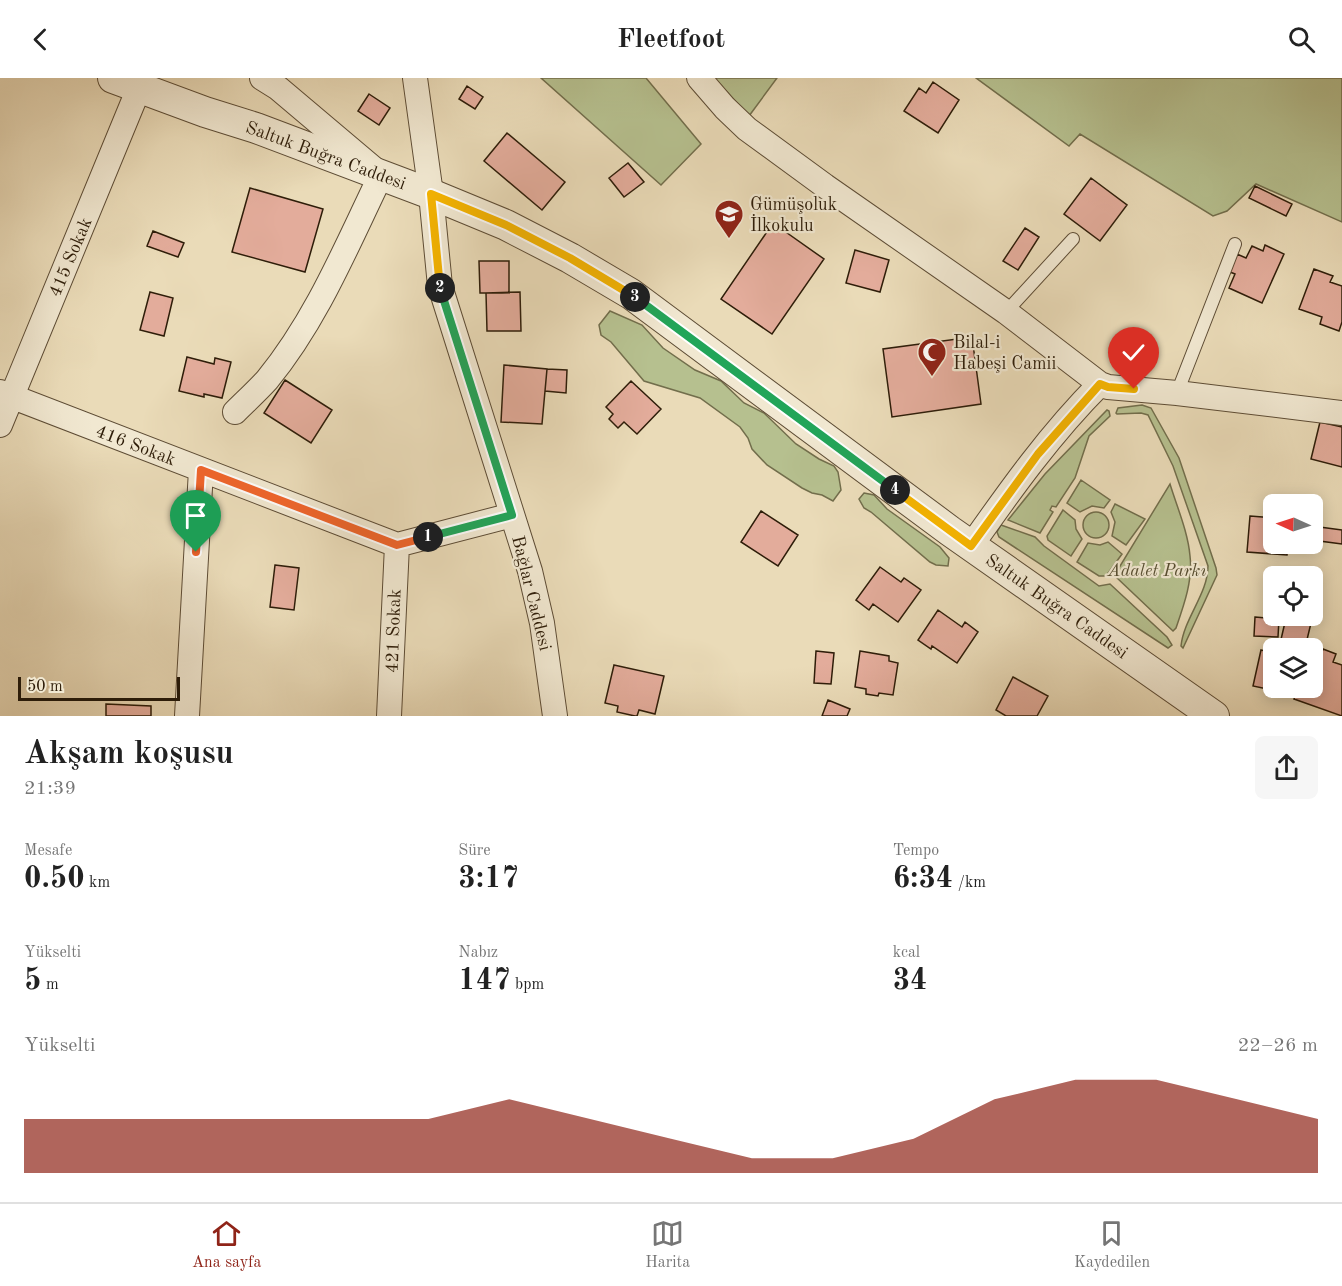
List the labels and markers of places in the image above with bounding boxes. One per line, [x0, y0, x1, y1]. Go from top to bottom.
place label: Gümüşoluk İlkokulu [750, 196, 837, 235]
school or university icon: Gümüşoluk İlkokulu [713, 198, 745, 240]
pin: 2 [425, 273, 455, 303]
pin: 3 [620, 282, 650, 312]
pin [1108, 327, 1159, 389]
place label: Bilal-i Habeşi Camii [953, 334, 1056, 373]
mosque icon: Bilal-i Habeşi Camii [916, 336, 948, 378]
pin: 4 [880, 475, 910, 505]
pin [170, 490, 221, 552]
pin: 1 [413, 522, 443, 552]

